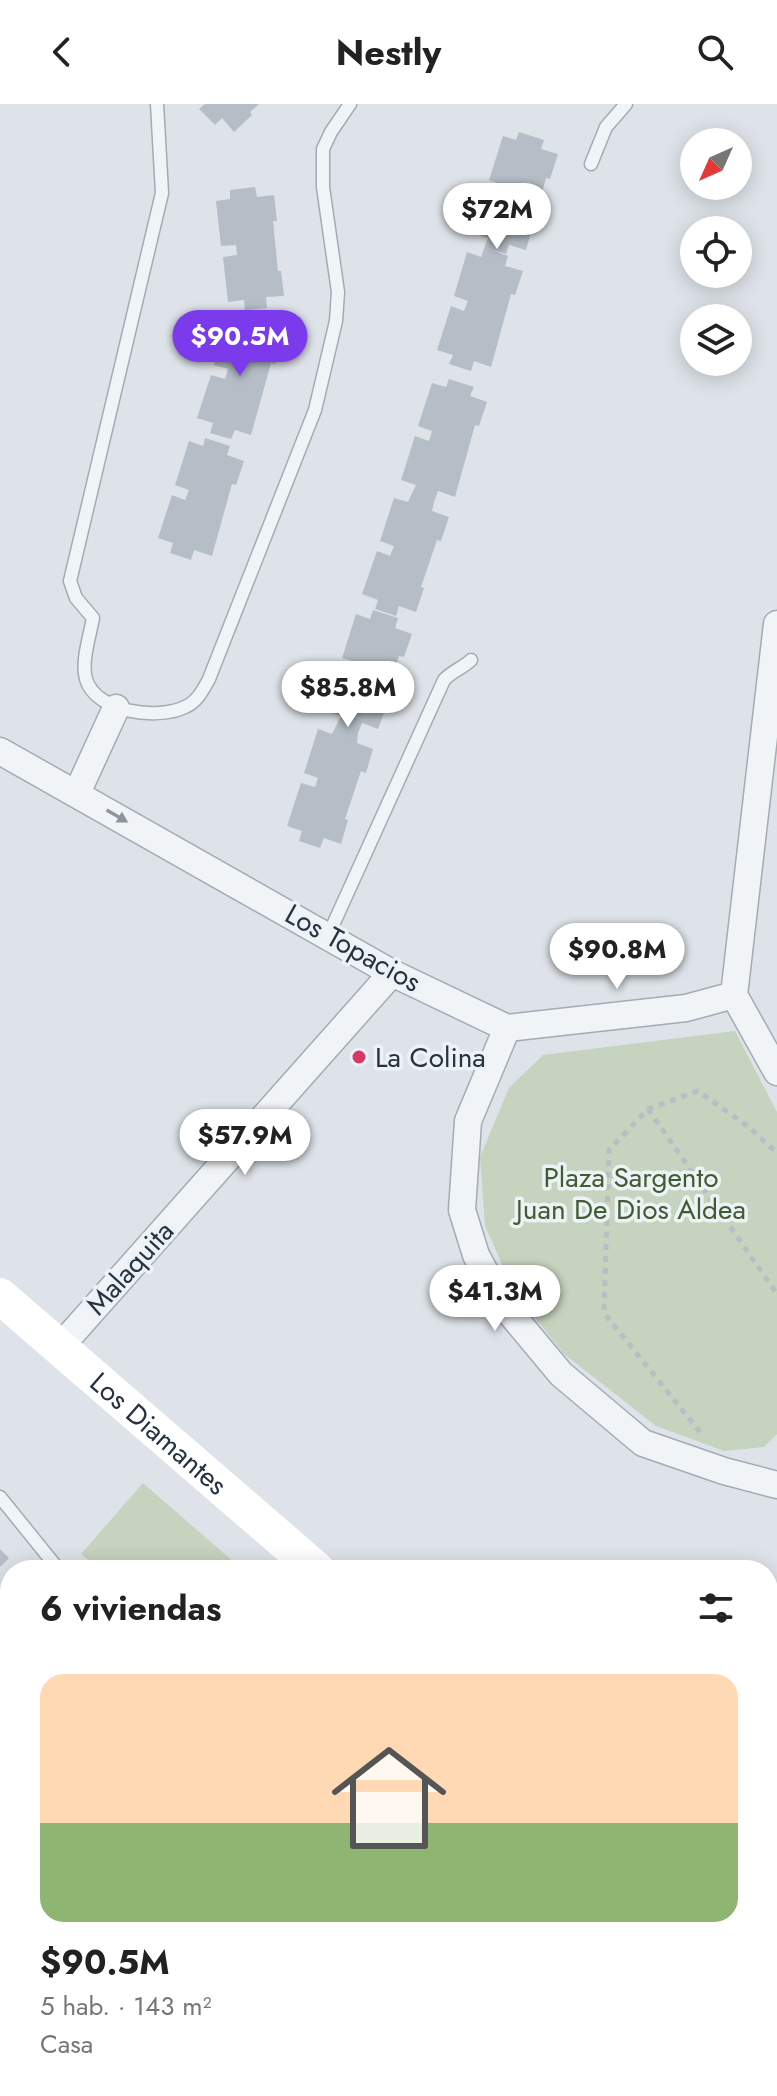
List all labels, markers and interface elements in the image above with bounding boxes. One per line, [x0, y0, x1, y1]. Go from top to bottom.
text: Nestly [336, 26, 441, 78]
icon: back [40, 30, 84, 74]
icon: search [693, 30, 737, 74]
north arrow [680, 128, 752, 200]
map controls [680, 128, 752, 376]
pin: $72M [450, 183, 544, 251]
text: $72M [461, 190, 533, 228]
button: locate [680, 216, 752, 288]
button: layers [680, 304, 752, 376]
pin: $90.5M [175, 310, 305, 378]
text: $90.5M [190, 317, 290, 355]
pin: $85.8M [283, 661, 413, 729]
text: $85.8M [299, 668, 397, 706]
one-way arrow [106, 809, 129, 823]
street label: Los Topacios [278, 894, 428, 1002]
pin: $90.8M [552, 923, 682, 991]
text: $90.8M [568, 930, 666, 968]
place label: La Colina [375, 1037, 486, 1078]
marker: La Colina [350, 1048, 368, 1066]
pin: $57.9M [180, 1109, 310, 1177]
text: $57.9M [198, 1116, 292, 1154]
park label: Plaza Sargento Juan De Dios Aldea [512, 1157, 746, 1230]
street label: Malaquita [77, 1212, 183, 1324]
pin: $41.3M [430, 1265, 560, 1333]
text: $41.3M [447, 1272, 543, 1310]
street label: Los Diamantes [81, 1362, 237, 1504]
text: 6 viviendas [40, 1584, 221, 1633]
icon: filters [694, 1586, 738, 1630]
icon: home [317, 1726, 461, 1870]
text: $90.5M [40, 1938, 170, 1987]
text: 5 hab. · 143 m² [40, 1987, 211, 2025]
text: Casa [40, 2025, 93, 2063]

